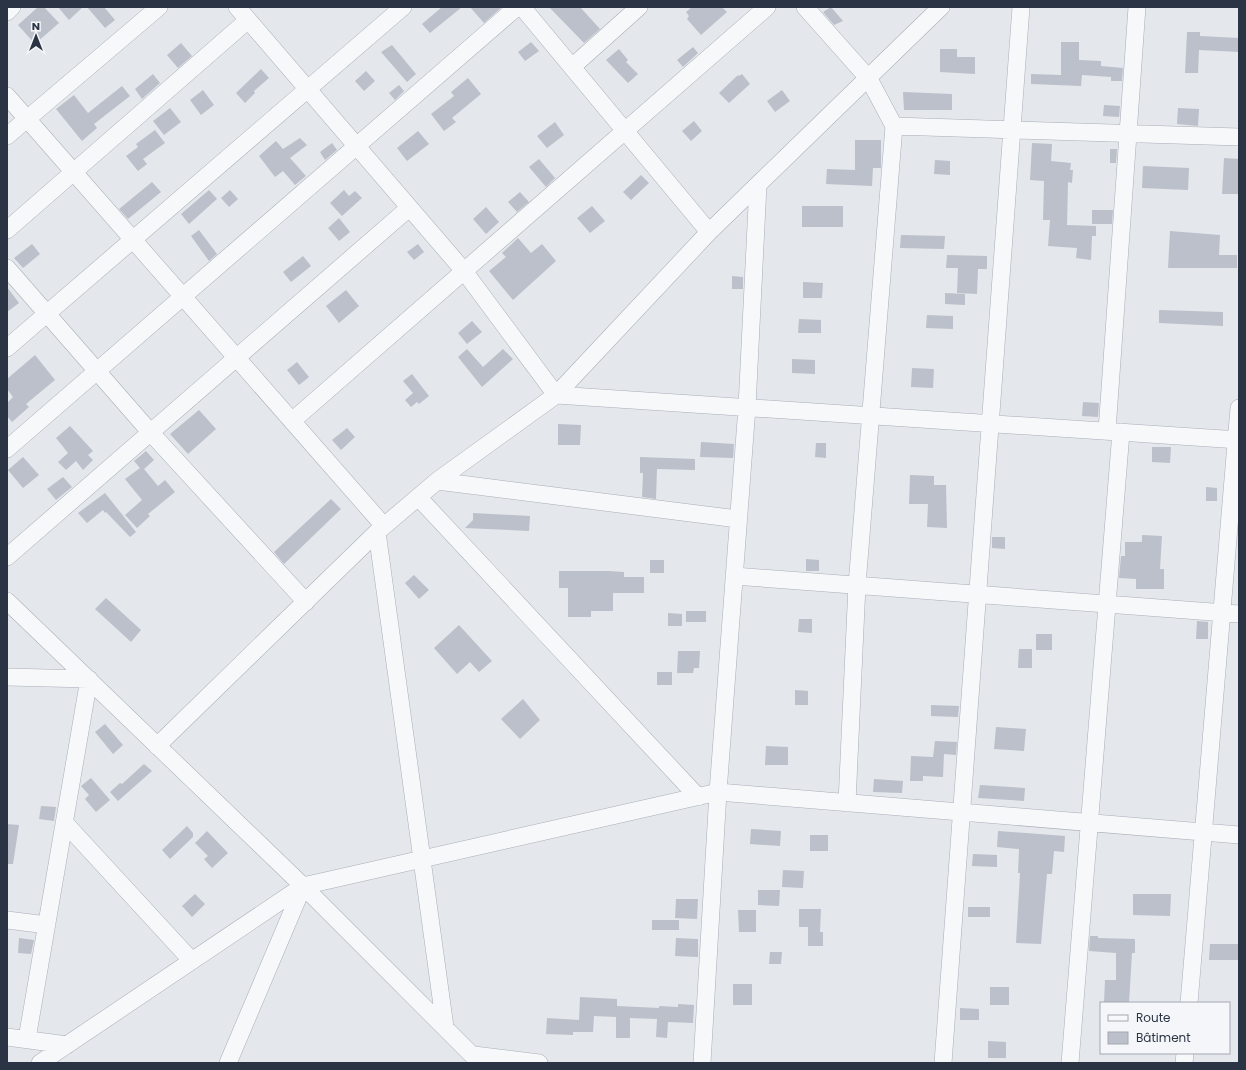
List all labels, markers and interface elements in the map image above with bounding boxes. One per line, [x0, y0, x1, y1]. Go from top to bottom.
north arrow [16, 16, 56, 56]
text: N [32, 18, 40, 34]
legend [1100, 1002, 1230, 1054]
text: Route [1136, 1009, 1170, 1026]
text: Bâtiment [1136, 1029, 1191, 1046]

